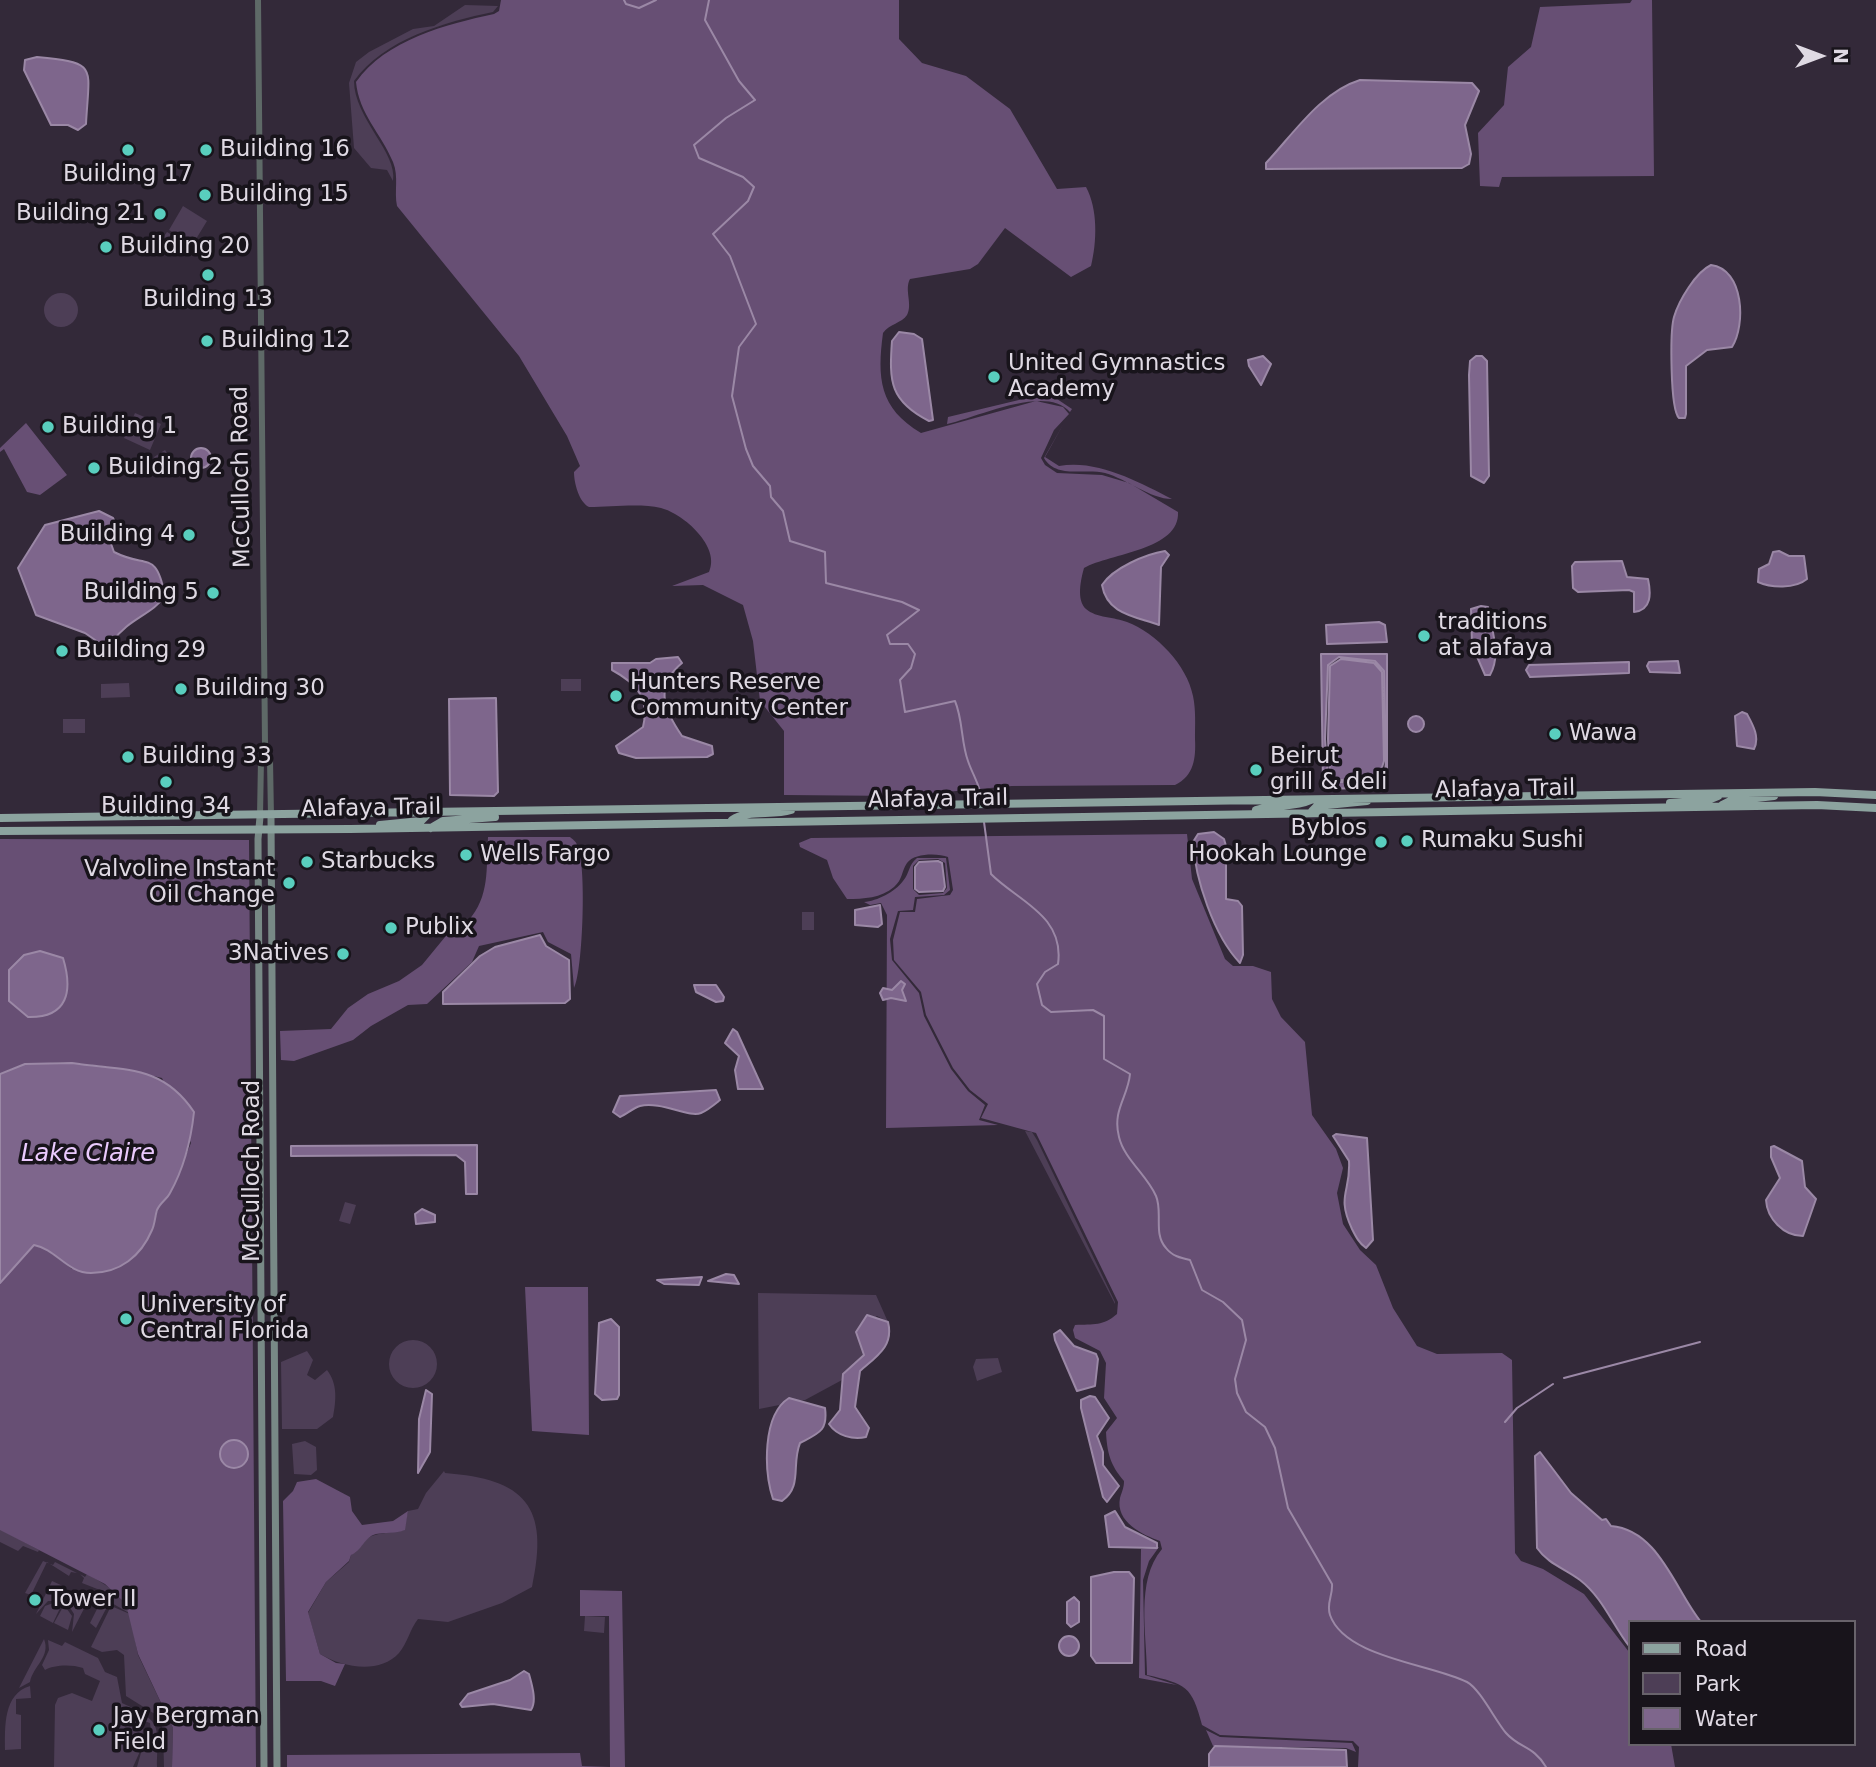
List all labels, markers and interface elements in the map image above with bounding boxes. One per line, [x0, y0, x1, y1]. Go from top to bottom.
north arrow [1785, 21, 1855, 91]
text: N [1830, 48, 1852, 64]
place label: Building 16 [220, 136, 350, 164]
marker: Building 17 [120, 142, 136, 158]
marker: Building 16 [198, 142, 214, 158]
place label: Building 17 [63, 161, 193, 189]
place label: Building 15 [219, 181, 349, 209]
marker: Building 15 [197, 187, 213, 203]
place label: Building 21 [16, 200, 146, 228]
marker: Building 21 [152, 206, 168, 222]
place label: Building 20 [120, 233, 250, 261]
marker: Building 20 [98, 239, 114, 255]
marker: Building 13 [200, 267, 216, 283]
place label: Building 13 [143, 286, 273, 314]
place label: Building 12 [221, 327, 351, 355]
marker: Building 12 [199, 333, 215, 349]
place label: United Gymnastics Academy [1008, 350, 1225, 404]
marker: United Gymnastics Academy [986, 369, 1002, 385]
street label: McCulloch Road [227, 386, 257, 568]
place label: Building 1 [62, 413, 177, 441]
marker: Building 1 [40, 419, 56, 435]
place label: Building 2 [108, 454, 223, 482]
marker: Building 2 [86, 460, 102, 476]
place label: Building 4 [60, 521, 175, 549]
marker: Building 4 [181, 527, 197, 543]
place label: Building 5 [84, 579, 199, 607]
marker: Building 5 [205, 585, 221, 601]
place label: traditions at alafaya [1438, 609, 1553, 663]
marker: traditions at alafaya [1416, 628, 1432, 644]
place label: Building 29 [76, 637, 206, 665]
marker: Building 29 [54, 643, 70, 659]
place label: Hunters Reserve Community Center [630, 669, 848, 723]
place label: Building 30 [195, 675, 325, 703]
marker: Building 30 [173, 681, 189, 697]
marker: Hunters Reserve Community Center [608, 688, 624, 704]
place label: Wawa [1569, 720, 1637, 748]
marker: Wawa [1547, 726, 1563, 742]
place label: Building 33 [142, 743, 272, 771]
place label: Beirut grill & deli [1270, 743, 1387, 797]
marker: Building 33 [120, 749, 136, 765]
marker: Beirut grill & deli [1248, 762, 1264, 778]
marker: Building 34 [158, 774, 174, 790]
street label: Alafaya Trail [1435, 775, 1575, 805]
street label: Alafaya Trail [868, 785, 1008, 815]
place label: Building 34 [101, 793, 231, 821]
street label: Alafaya Trail [301, 794, 441, 824]
place label: Byblos Hookah Lounge [1188, 815, 1367, 869]
place label: Rumaku Sushi [1421, 827, 1584, 855]
marker: Rumaku Sushi [1399, 833, 1415, 849]
marker: Byblos Hookah Lounge [1373, 834, 1389, 850]
place label: Wells Fargo [480, 841, 611, 869]
marker: Wells Fargo [458, 847, 474, 863]
place label: Starbucks [321, 848, 435, 876]
marker: Starbucks [299, 854, 315, 870]
place label: Valvoline Instant Oil Change [84, 856, 275, 910]
marker: Valvoline Instant Oil Change [281, 875, 297, 891]
place label: Publix [405, 914, 474, 942]
marker: Publix [383, 920, 399, 936]
place label: 3Natives [228, 940, 329, 968]
marker: 3Natives [335, 946, 351, 962]
street label: McCulloch Road [239, 1080, 267, 1262]
water label: Lake Claire [21, 1141, 155, 1169]
place label: University of Central Florida [140, 1292, 309, 1346]
marker: University of Central Florida [118, 1311, 134, 1327]
place label: Tower II [49, 1586, 137, 1614]
marker: Tower II [27, 1592, 43, 1608]
legend [1628, 1620, 1855, 1746]
text: Road [1695, 1637, 1748, 1661]
text: Park [1695, 1672, 1740, 1696]
place label: Jay Bergman Field [113, 1703, 259, 1757]
text: Water [1695, 1707, 1757, 1731]
marker: Jay Bergman Field [91, 1722, 107, 1738]

